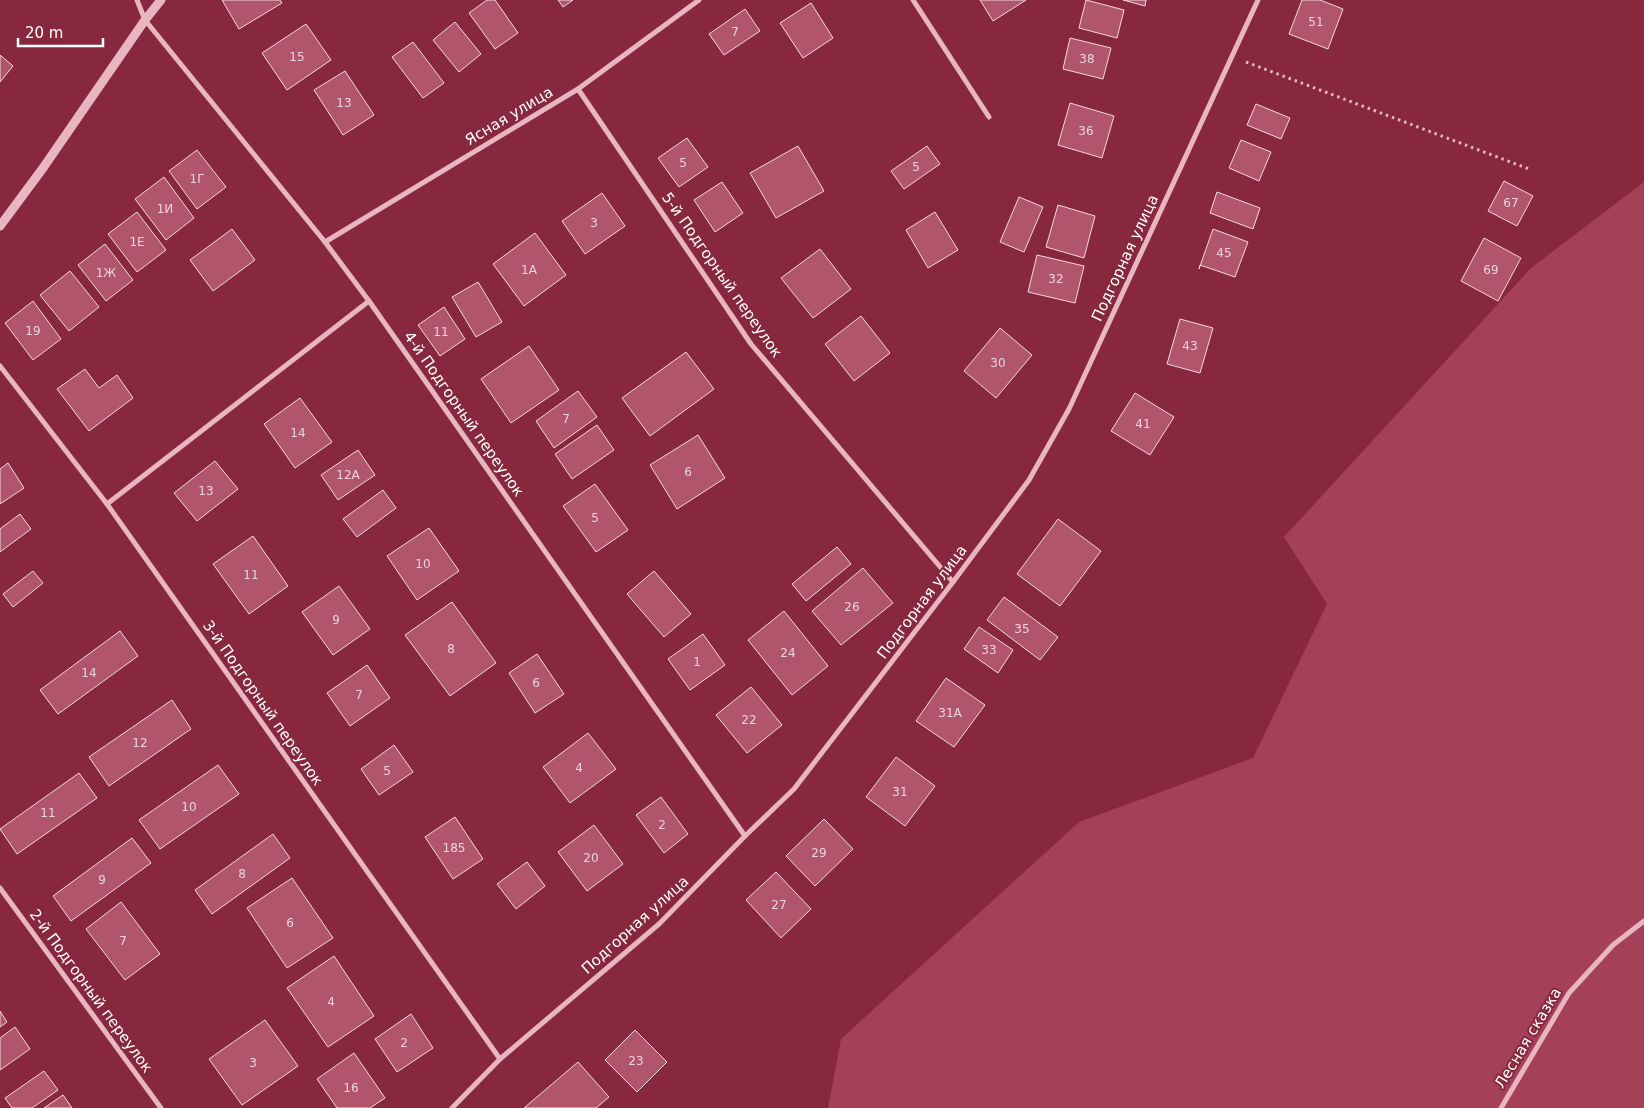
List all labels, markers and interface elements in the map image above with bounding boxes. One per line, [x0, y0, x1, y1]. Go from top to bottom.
scale bar [18, 15, 102, 47]
house number: 51 [1308, 15, 1324, 29]
text: 20 m [25, 24, 63, 42]
house number: 7 [731, 25, 739, 39]
house number: 15 [289, 50, 305, 64]
house number: 38 [1079, 52, 1095, 66]
street label: Ясная улица [462, 83, 556, 149]
house number: 13 [336, 96, 352, 110]
house number: 36 [1078, 124, 1094, 138]
house number: 5 [679, 156, 687, 170]
house number: 5 [912, 160, 920, 174]
house number: 1Г [190, 172, 204, 186]
street label: 5-й Подгорный переулок [658, 189, 786, 361]
street label: Подгорная улица [1088, 192, 1162, 324]
house number: 67 [1503, 196, 1519, 210]
house number: 1И [157, 202, 173, 216]
house number: 3 [590, 216, 598, 230]
house number: 1Е [129, 235, 145, 249]
house number: 45 [1216, 246, 1232, 260]
house number: 1А [521, 263, 538, 277]
house number: 69 [1483, 263, 1499, 277]
house number: 1Ж [96, 266, 116, 280]
house number: 32 [1048, 272, 1064, 286]
house number: 19 [25, 324, 41, 338]
house number: 11 [433, 325, 449, 339]
street label: 4-й Подгорный переулок [400, 328, 528, 500]
house number: 43 [1182, 339, 1198, 353]
house number: 30 [990, 356, 1006, 370]
house number: 7 [562, 412, 570, 426]
house number: 41 [1135, 417, 1151, 431]
house number: 14 [290, 426, 306, 440]
house number: 6 [684, 465, 692, 479]
house number: 12А [336, 468, 361, 482]
house number: 13 [198, 484, 214, 498]
house number: 5 [591, 511, 599, 525]
street label: Подгорная улица [873, 542, 971, 662]
house number: 10 [415, 557, 431, 571]
house number: 11 [243, 568, 259, 582]
house number: 26 [844, 600, 860, 614]
house number: 9 [332, 613, 340, 627]
street label: 3-й Подгорный переулок [199, 617, 327, 789]
house number: 35 [1014, 622, 1030, 636]
house number: 8 [447, 642, 455, 656]
house number: 33 [981, 643, 997, 657]
house number: 24 [780, 646, 796, 660]
house number: 1 [693, 655, 701, 669]
house number: 14 [81, 666, 97, 680]
house number: 6 [532, 676, 540, 690]
house number: 7 [355, 688, 363, 702]
house number: 31А [938, 706, 963, 720]
house number: 22 [741, 713, 757, 727]
house number: 12 [132, 736, 148, 750]
house number: 4 [575, 761, 583, 775]
house number: 5 [383, 764, 391, 778]
house number: 31 [892, 785, 908, 799]
house number: 10 [181, 800, 197, 814]
house number: 11 [40, 806, 56, 820]
house number: 2 [658, 818, 666, 832]
house number: 185 [443, 841, 465, 855]
house number: 29 [811, 846, 827, 860]
house number: 20 [583, 851, 599, 865]
house number: 8 [238, 867, 246, 881]
street label: Подгорная улица [578, 872, 692, 978]
house number: 9 [98, 873, 106, 887]
house number: 27 [771, 898, 787, 912]
street label: 2-й Подгорный переулок [26, 906, 156, 1076]
house number: 6 [286, 916, 294, 930]
house number: 7 [119, 934, 127, 948]
street label: Лесная сказка [1491, 984, 1565, 1092]
house number: 4 [327, 995, 335, 1009]
house number: 2 [400, 1036, 408, 1050]
house number: 23 [628, 1054, 644, 1068]
house number: 3 [249, 1056, 257, 1070]
house number: 16 [343, 1081, 359, 1095]

